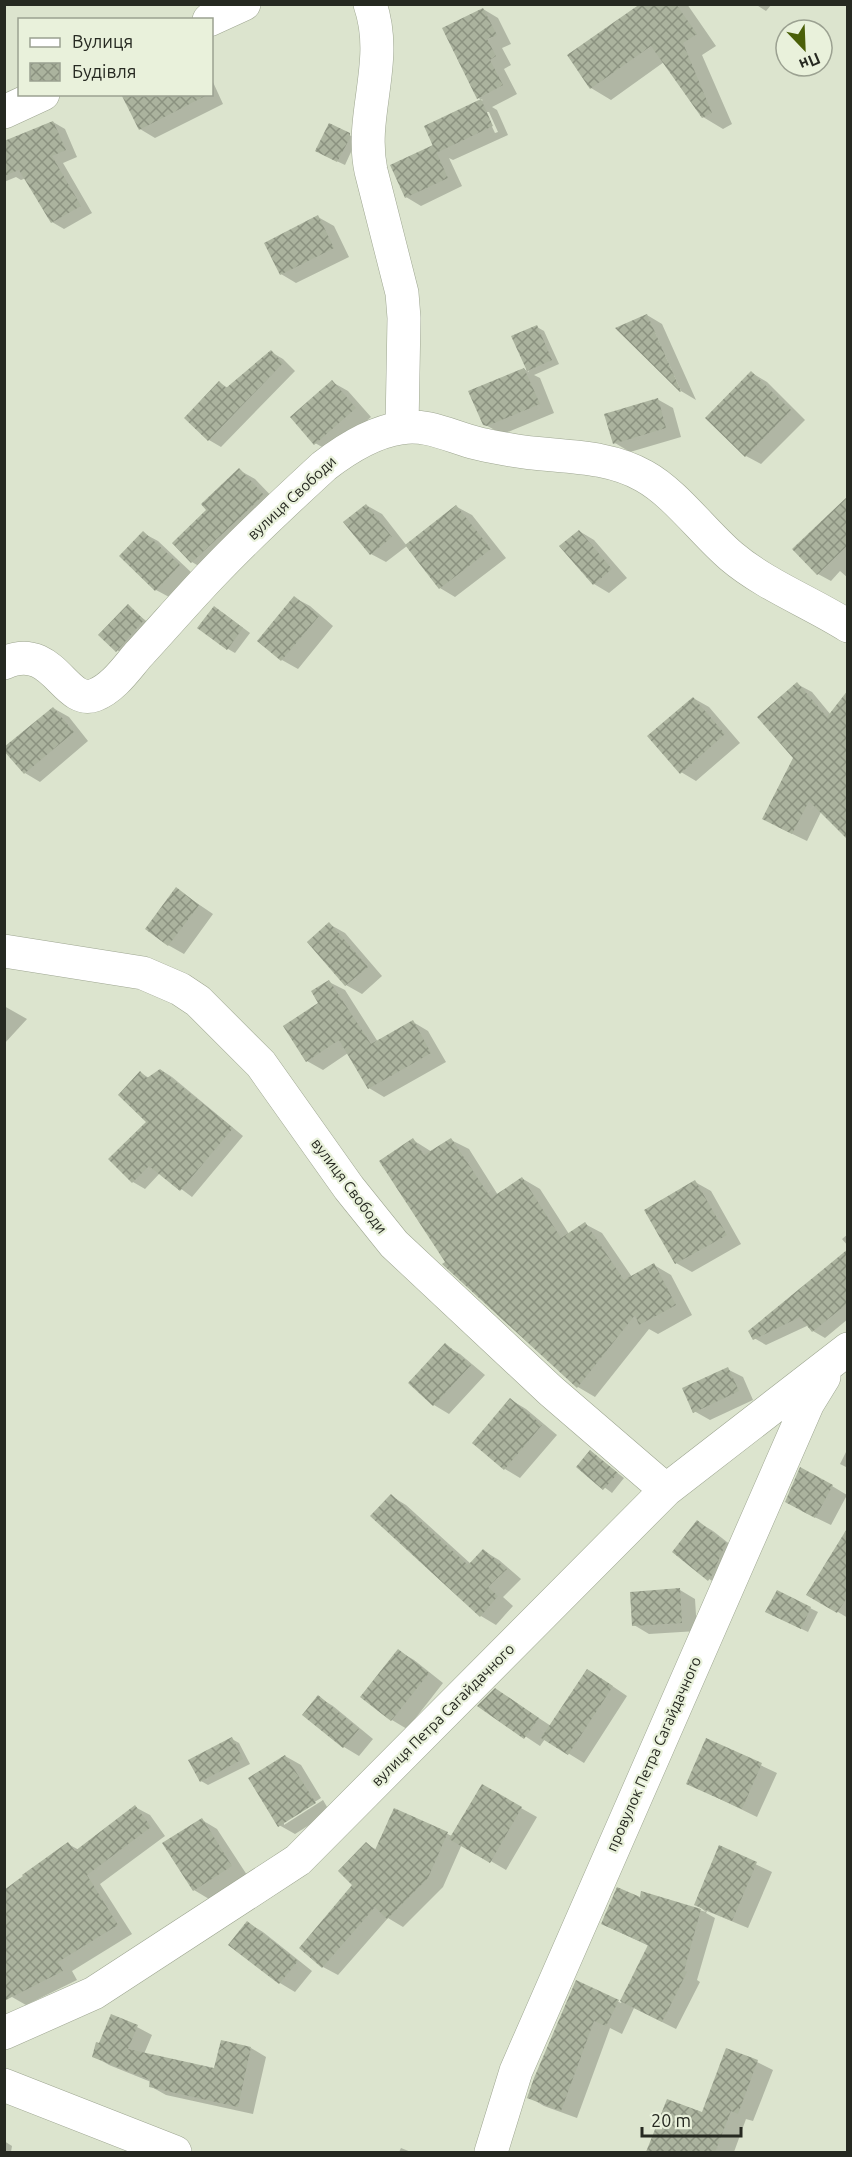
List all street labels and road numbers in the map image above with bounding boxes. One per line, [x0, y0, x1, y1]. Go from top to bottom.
street label: вулиця Свободи [244, 452, 339, 543]
street label: вулиця Свободи [308, 1135, 391, 1237]
street label: вулиця Петра Сагайдачного [368, 1640, 517, 1789]
street label: провулок Петра Сагайдачного [603, 1654, 704, 1854]

